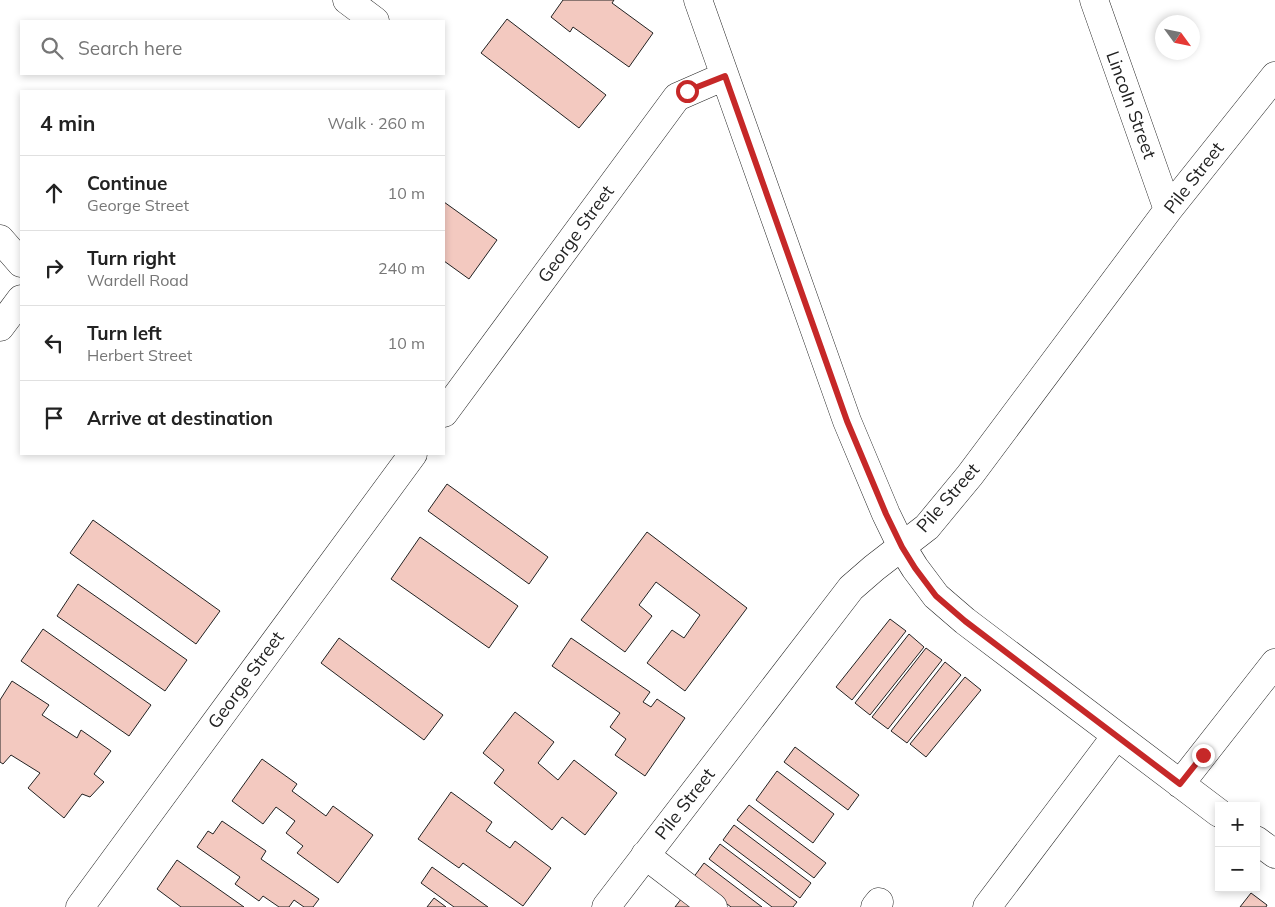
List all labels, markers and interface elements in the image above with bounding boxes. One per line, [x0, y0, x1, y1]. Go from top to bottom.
north arrow [1155, 15, 1200, 60]
search box [20, 20, 445, 75]
icon: search [38, 34, 66, 62]
text: Search here [78, 36, 182, 60]
street label: Lincoln Street [1101, 48, 1162, 162]
route start [676, 80, 699, 103]
text: 4 min [40, 110, 95, 136]
text: Walk · 260 m [327, 113, 425, 133]
street label: Pile Street [1159, 137, 1229, 218]
text: Continue [87, 171, 167, 195]
icon: ahead [40, 179, 68, 207]
street label: George Street [533, 181, 619, 287]
text: 10 m [388, 183, 425, 203]
text: George Street [87, 195, 189, 215]
text: Turn right [87, 246, 176, 270]
icon: right [40, 254, 68, 282]
text: 240 m [378, 258, 425, 278]
text: Wardell Road [87, 270, 189, 290]
text: Turn left [87, 321, 162, 345]
icon: left [40, 329, 68, 357]
text: 10 m [388, 333, 425, 353]
text: Herbert Street [87, 345, 192, 365]
icon: arrive [40, 404, 68, 432]
text: Arrive at destination [87, 406, 273, 430]
street label: Pile Street [911, 458, 984, 537]
street label: George Street [203, 627, 289, 733]
route end [1192, 744, 1215, 767]
street label: Pile Street [650, 763, 720, 844]
map controls [1215, 802, 1260, 892]
button: + [1215, 802, 1260, 847]
button: − [1215, 847, 1260, 892]

